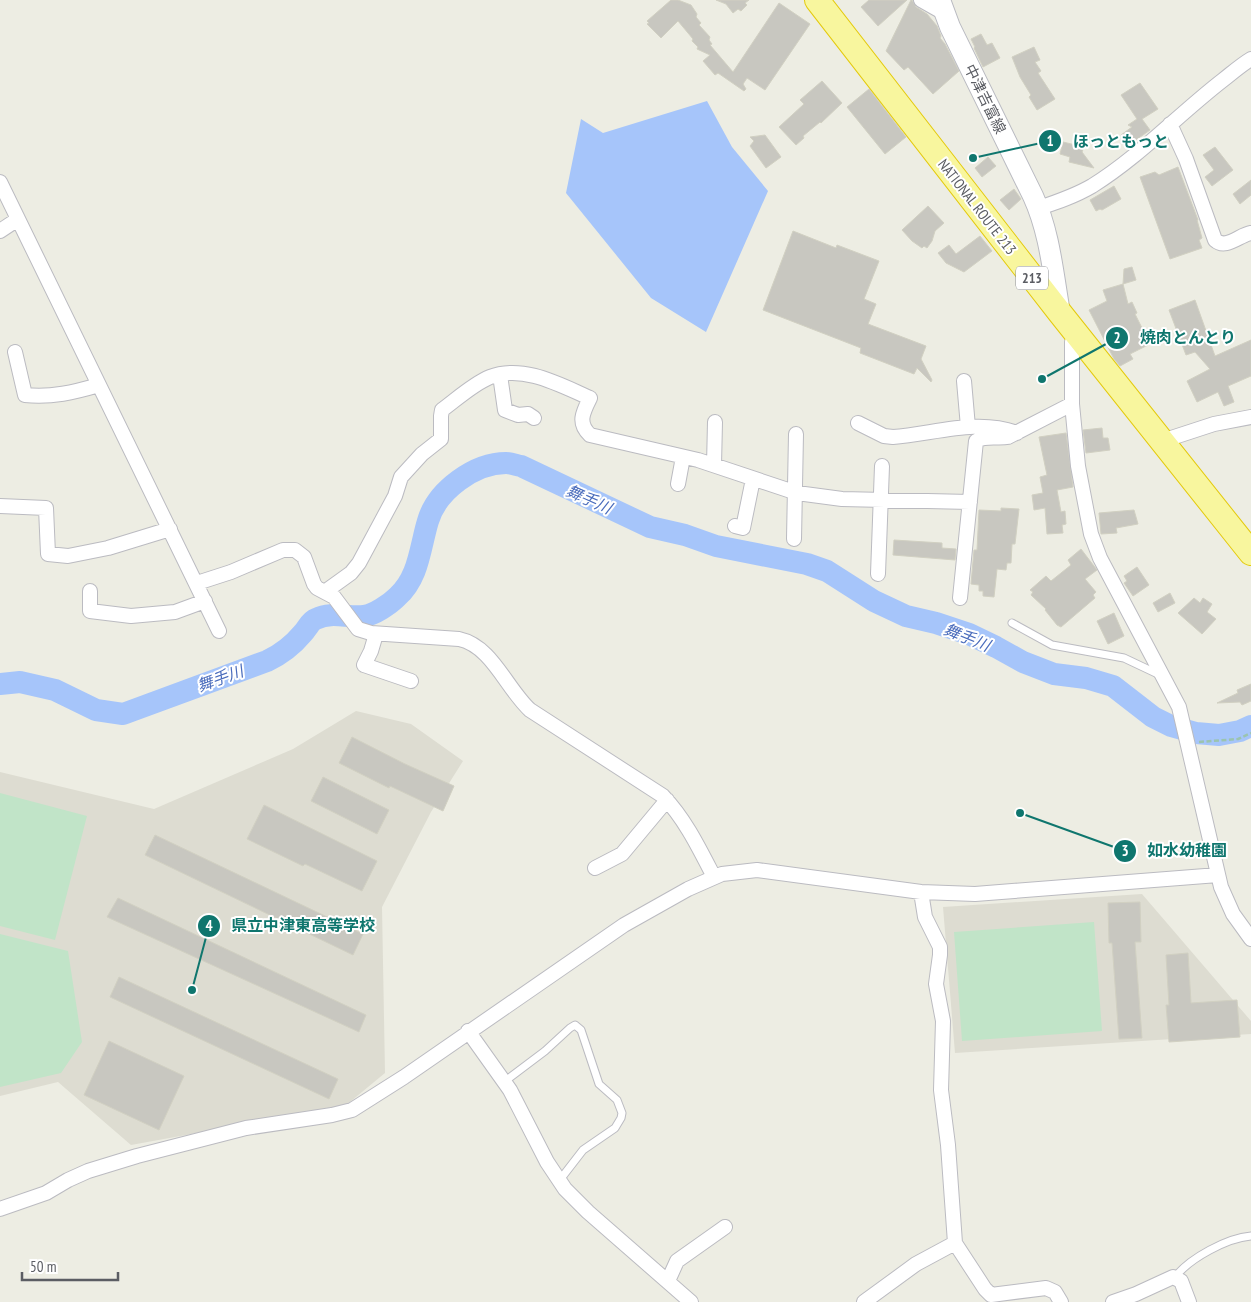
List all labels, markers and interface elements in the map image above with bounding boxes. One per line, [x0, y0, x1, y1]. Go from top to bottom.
street label: 中津吉富線 [960, 61, 1010, 137]
callout: ほっともっと [1038, 126, 1179, 157]
text: 1 [1046, 131, 1054, 150]
text: ほっともっと [1073, 131, 1169, 151]
street label: NATIONAL ROUTE 213 [934, 155, 1021, 258]
road number: 213 [1016, 266, 1048, 290]
callout: 焼肉とんとり [1105, 322, 1246, 353]
text: 焼肉とんとり [1140, 327, 1236, 347]
text: 2 [1113, 328, 1121, 347]
water label: 舞手川 [563, 480, 617, 519]
water label: 舞手川 [941, 619, 995, 656]
water label: 舞手川 [194, 660, 248, 696]
callout: 如水幼稚園 [1112, 835, 1237, 866]
text: 如水幼稚園 [1147, 840, 1227, 860]
text: 3 [1121, 841, 1129, 860]
callout: 県立中津東高等学校 [196, 910, 385, 941]
text: 県立中津東高等学校 [231, 915, 375, 935]
text: 4 [205, 916, 213, 935]
scale bar [22, 1250, 119, 1282]
text: 50 m [30, 1257, 56, 1276]

